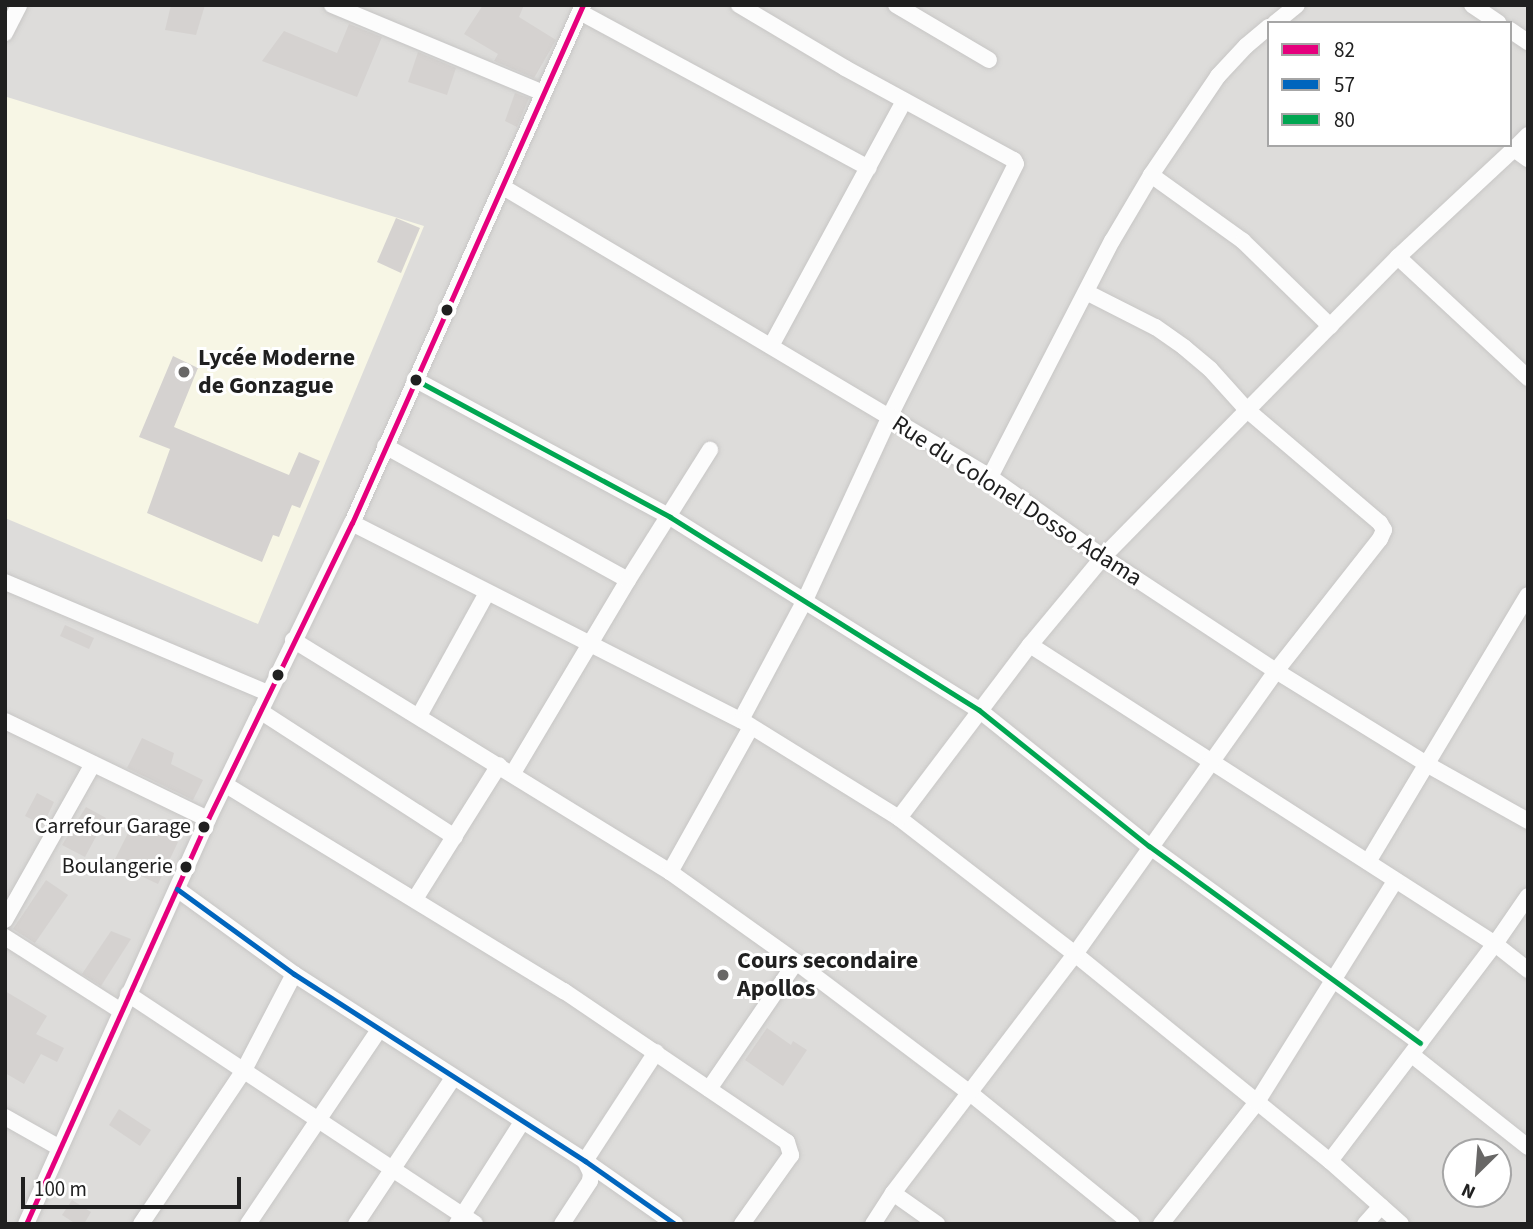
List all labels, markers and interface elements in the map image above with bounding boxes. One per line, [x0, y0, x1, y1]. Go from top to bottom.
legend [1267, 21, 1512, 147]
text: 82 [1334, 35, 1355, 65]
text: 57 [1334, 70, 1355, 100]
text: 80 [1334, 105, 1355, 135]
unlabelled marker [440, 303, 454, 317]
place label: Lycée Moderne de Gonzague [198, 344, 355, 400]
marker: Lycée Moderne de Gonzague [176, 364, 192, 380]
unlabelled marker [409, 373, 423, 387]
street label: Rue du Colonel Dosso Adama [887, 409, 1147, 593]
unlabelled marker [271, 668, 285, 682]
place label: Carrefour Garage [35, 814, 191, 840]
marker: Carrefour Garage [197, 820, 211, 834]
place label: Boulangerie [62, 854, 173, 880]
marker: Boulangerie [179, 860, 193, 874]
place label: Cours secondaire Apollos [737, 947, 918, 1003]
marker: Cours secondaire Apollos [715, 967, 731, 983]
north arrow [1442, 1138, 1512, 1208]
scale bar [24, 1162, 245, 1206]
text: 100 m [34, 1174, 87, 1204]
text: N [1457, 1176, 1480, 1206]

